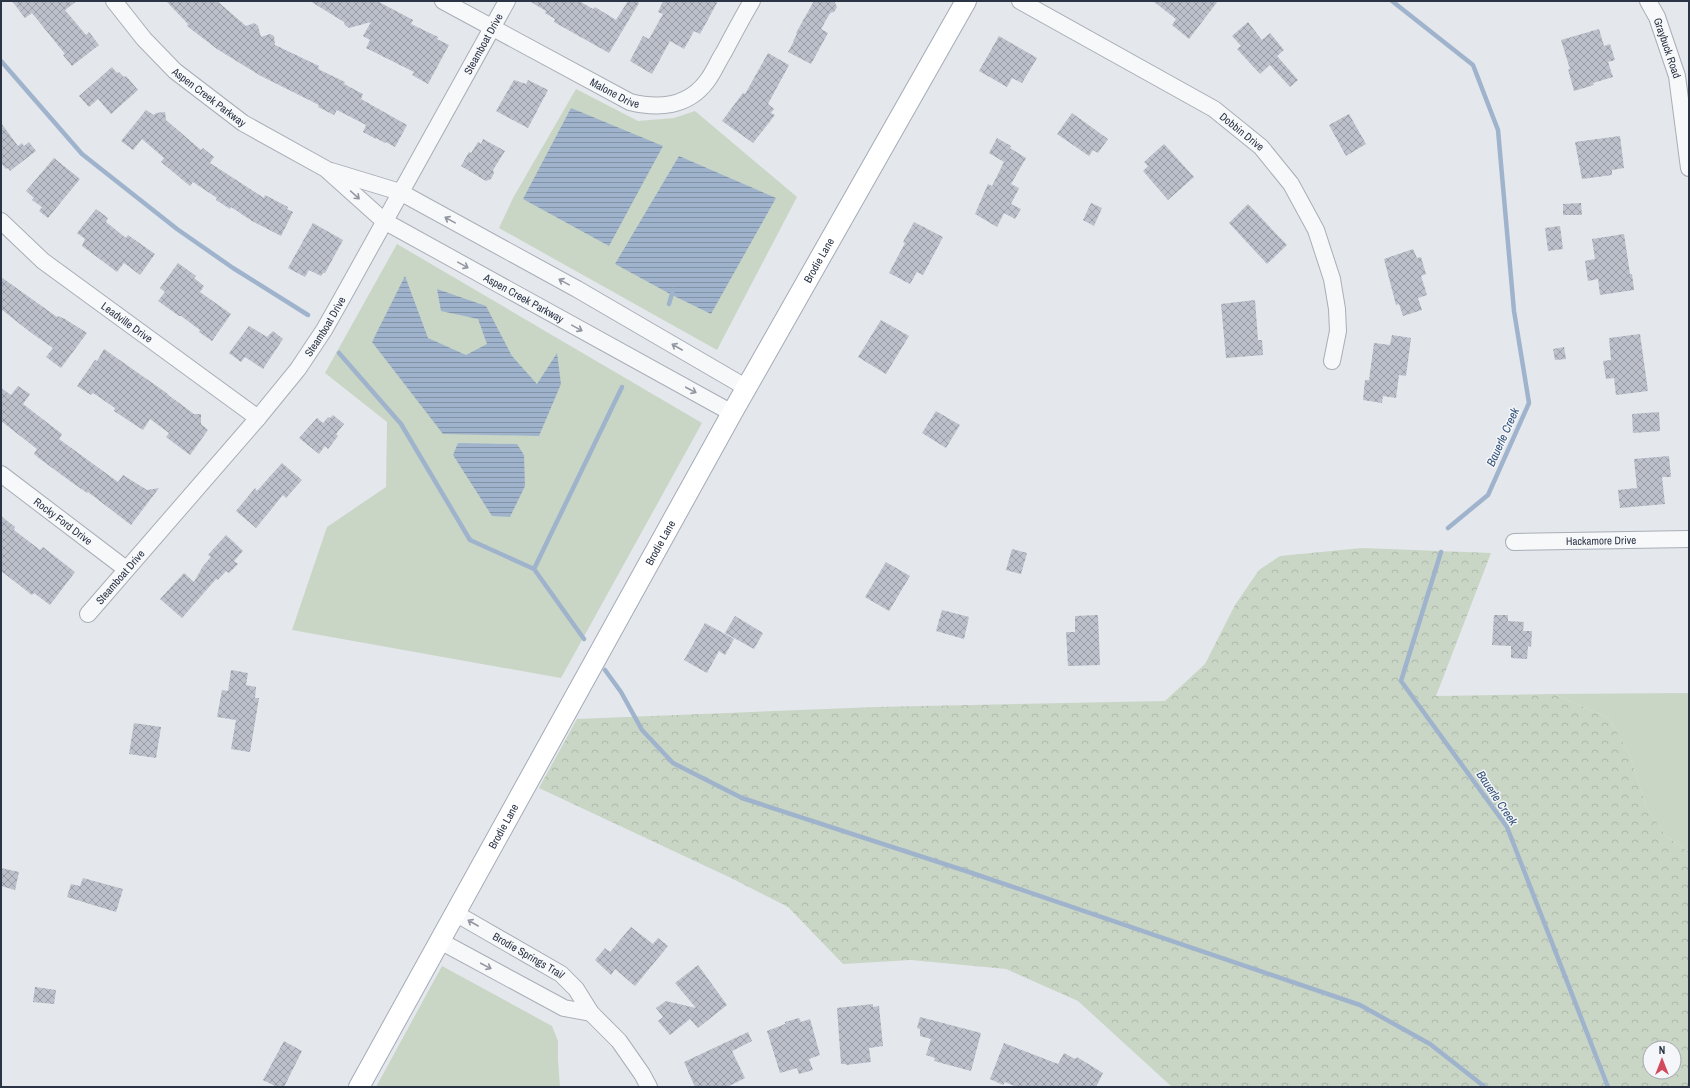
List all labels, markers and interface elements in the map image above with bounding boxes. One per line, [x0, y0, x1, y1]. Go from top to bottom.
street label: Steamboat Drive [461, 11, 506, 77]
street label: Graybuck Road [1651, 16, 1684, 80]
street label: Aspen Creek Parkway [169, 64, 249, 130]
street label: Malone Drive [588, 75, 640, 111]
street label: Dobbin Drive [1217, 109, 1267, 154]
one-way arrow [349, 190, 359, 199]
one-way arrow [444, 215, 456, 223]
street label: Brodie Lane [800, 235, 837, 285]
one-way arrow [457, 262, 469, 270]
street label: Aspen Creek Parkway [480, 270, 567, 326]
one-way arrow [558, 278, 570, 286]
street label: Steamboat Drive [301, 294, 349, 359]
street label: Leadville Drive [99, 299, 155, 346]
one-way arrow [571, 325, 583, 333]
one-way arrow [671, 342, 683, 350]
one-way arrow [685, 387, 697, 395]
water label: Bauerle Creek [1483, 404, 1524, 469]
street label: Rocky Ford Drive [31, 494, 95, 548]
street label: Brodie Lane [642, 518, 678, 568]
street label: Hackamore Drive [1566, 533, 1636, 548]
street label: Steamboat Drive [93, 547, 148, 607]
water label: Bauerle Creek [1473, 767, 1522, 829]
street label: Brodie Lane [485, 801, 521, 851]
one-way arrow [467, 919, 479, 927]
street label: Brodie Springs Trail [490, 929, 568, 981]
one-way arrow [480, 963, 492, 971]
north arrow [1642, 1040, 1682, 1080]
text: N [1659, 1043, 1665, 1057]

